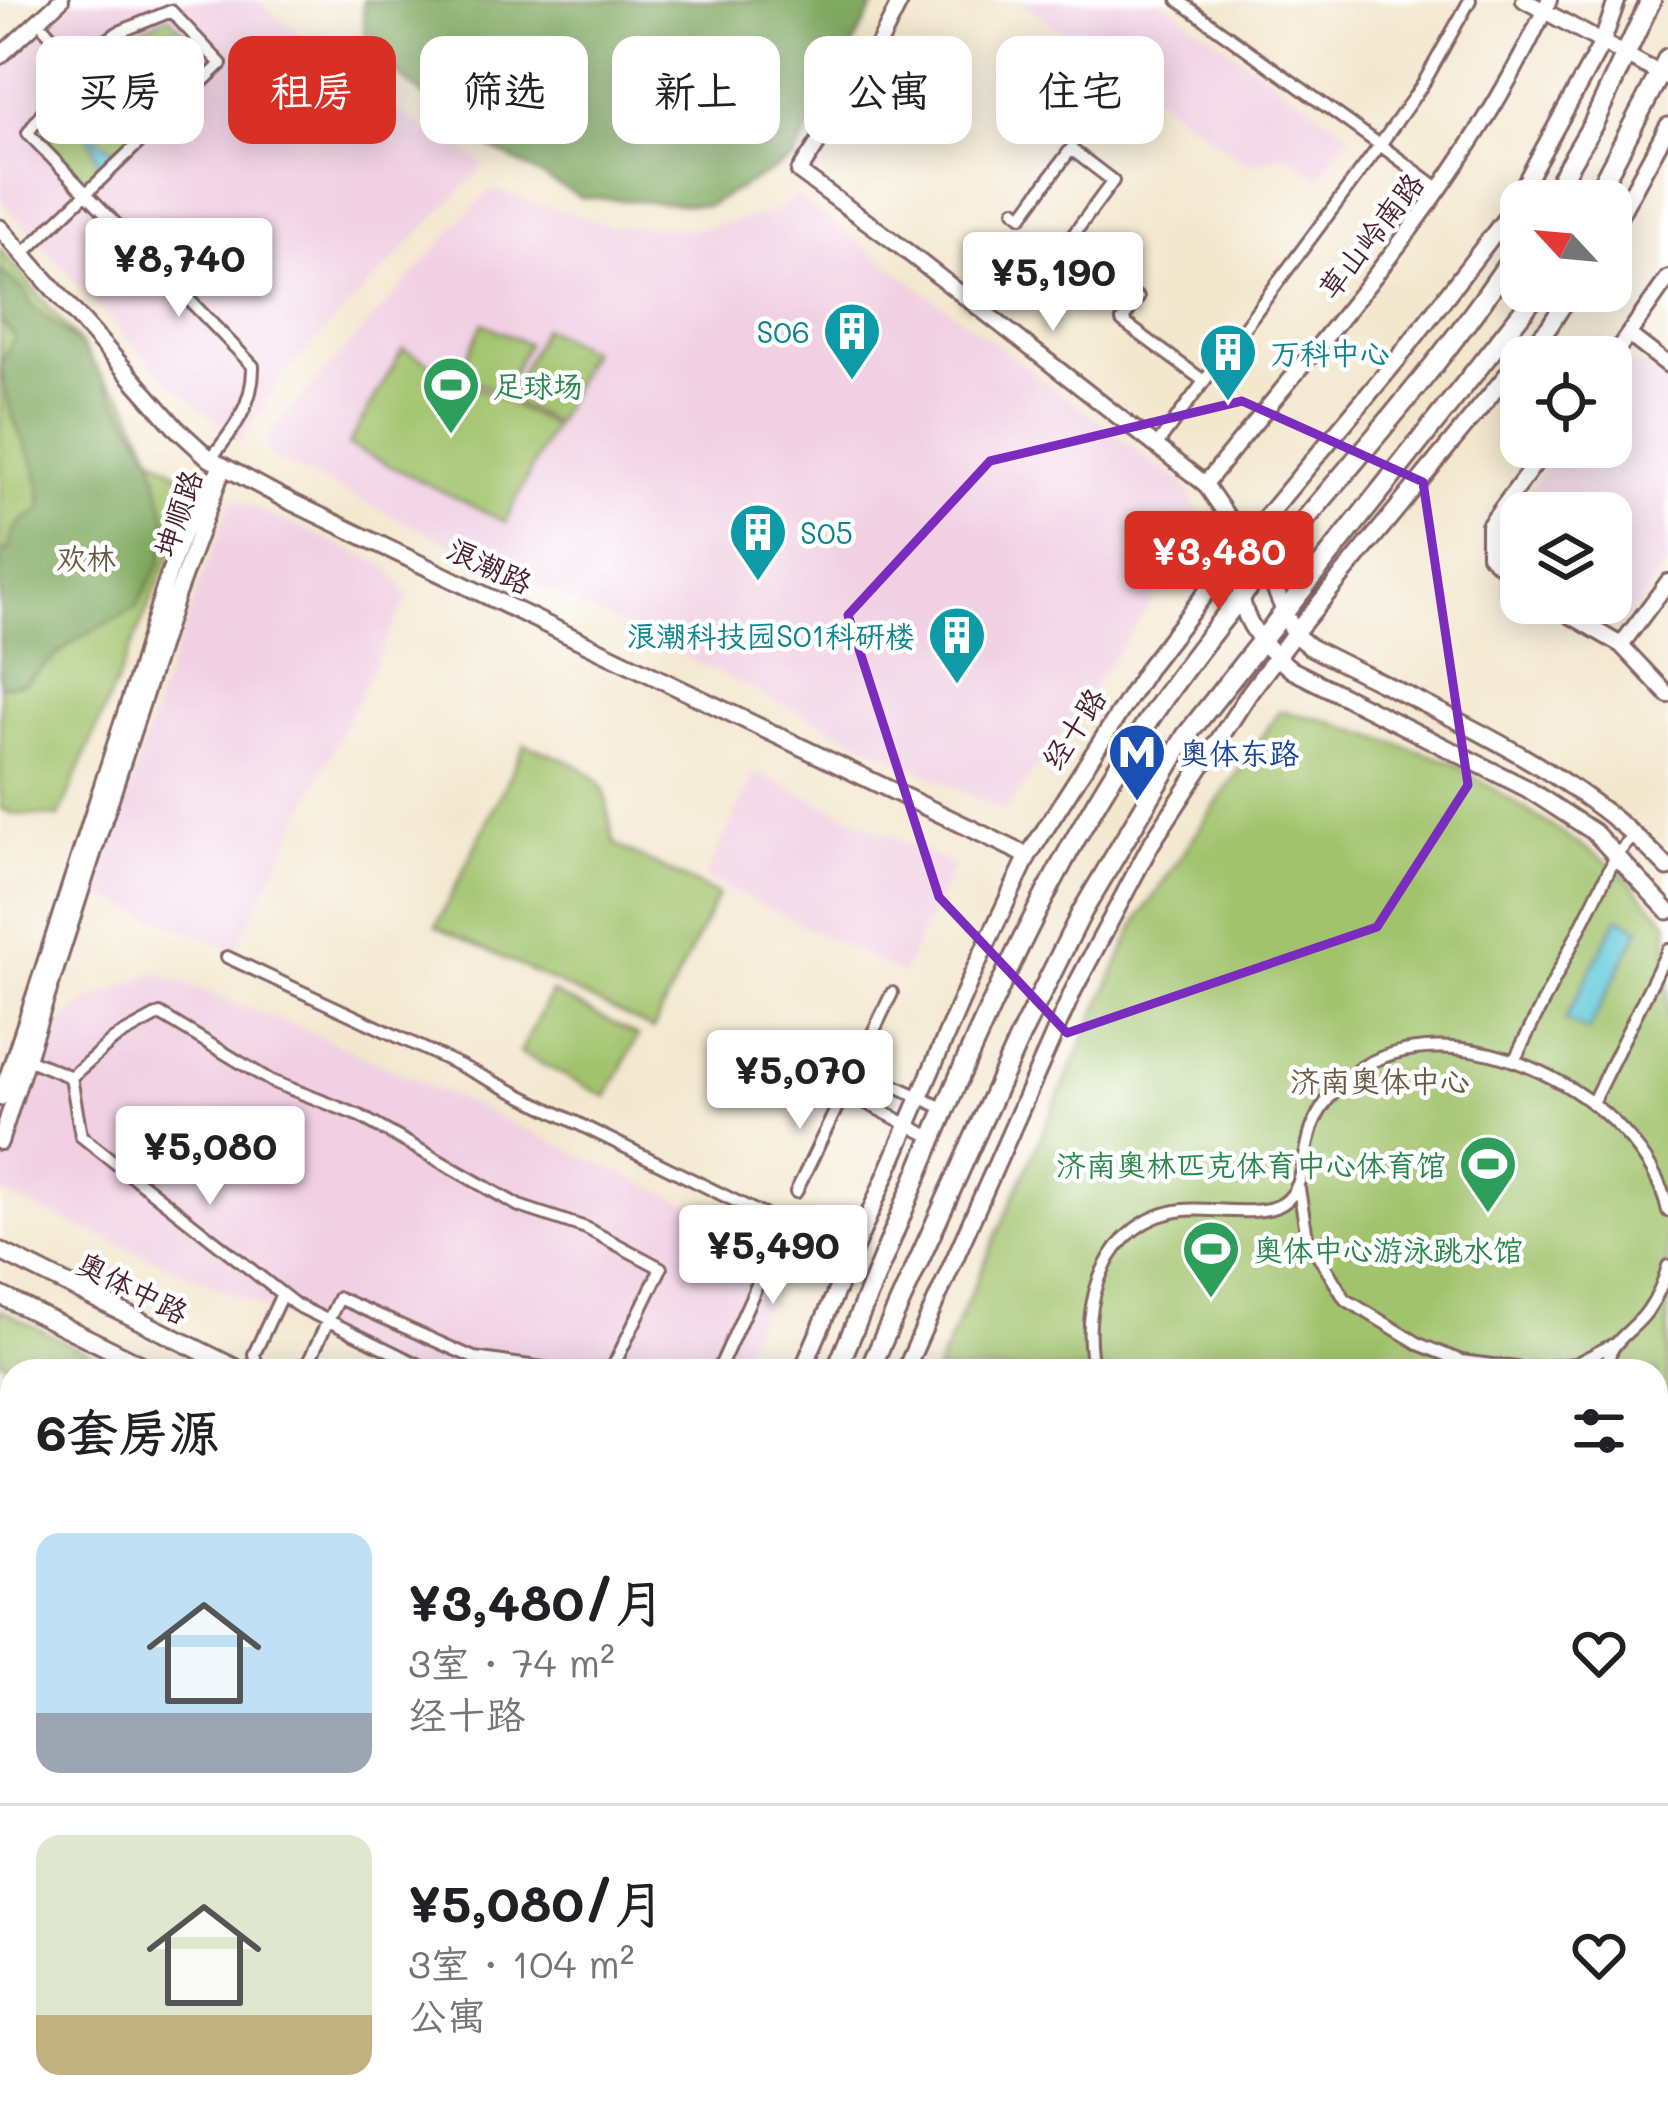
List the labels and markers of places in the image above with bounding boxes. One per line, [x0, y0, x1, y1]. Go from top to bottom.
pin: ¥8,740 [81, 218, 277, 320]
pin: ¥5,190 [955, 232, 1151, 334]
building icon: S06 [821, 300, 883, 382]
place label: S06 [756, 311, 810, 351]
building icon: 万科中心 [1197, 321, 1259, 403]
place label: 万科中心 [1270, 332, 1390, 372]
sports icon: 足球场 [420, 354, 482, 436]
place label: 足球场 [493, 365, 583, 405]
building icon: S05 [727, 501, 789, 583]
pin: ¥3,480 [1121, 511, 1317, 613]
place label: S05 [800, 512, 853, 552]
building icon: 浪潮科技园S01科研楼 [926, 604, 988, 686]
place label: 浪潮科技园S01科研楼 [626, 615, 915, 655]
metro station icon: 奥体东路 [1106, 721, 1168, 803]
place label: 奥体东路 [1179, 732, 1299, 772]
pin: ¥5,070 [702, 1030, 898, 1132]
pin: ¥5,080 [112, 1106, 308, 1208]
sports icon: 济南奥林匹克体育中心体育馆 [1457, 1133, 1519, 1215]
place label: 济南奥林匹克体育中心体育馆 [1056, 1144, 1446, 1184]
pin: ¥5,490 [675, 1205, 871, 1307]
sports icon: 奥体中心游泳跳水馆 [1180, 1218, 1242, 1300]
place label: 奥体中心游泳跳水馆 [1253, 1229, 1523, 1269]

